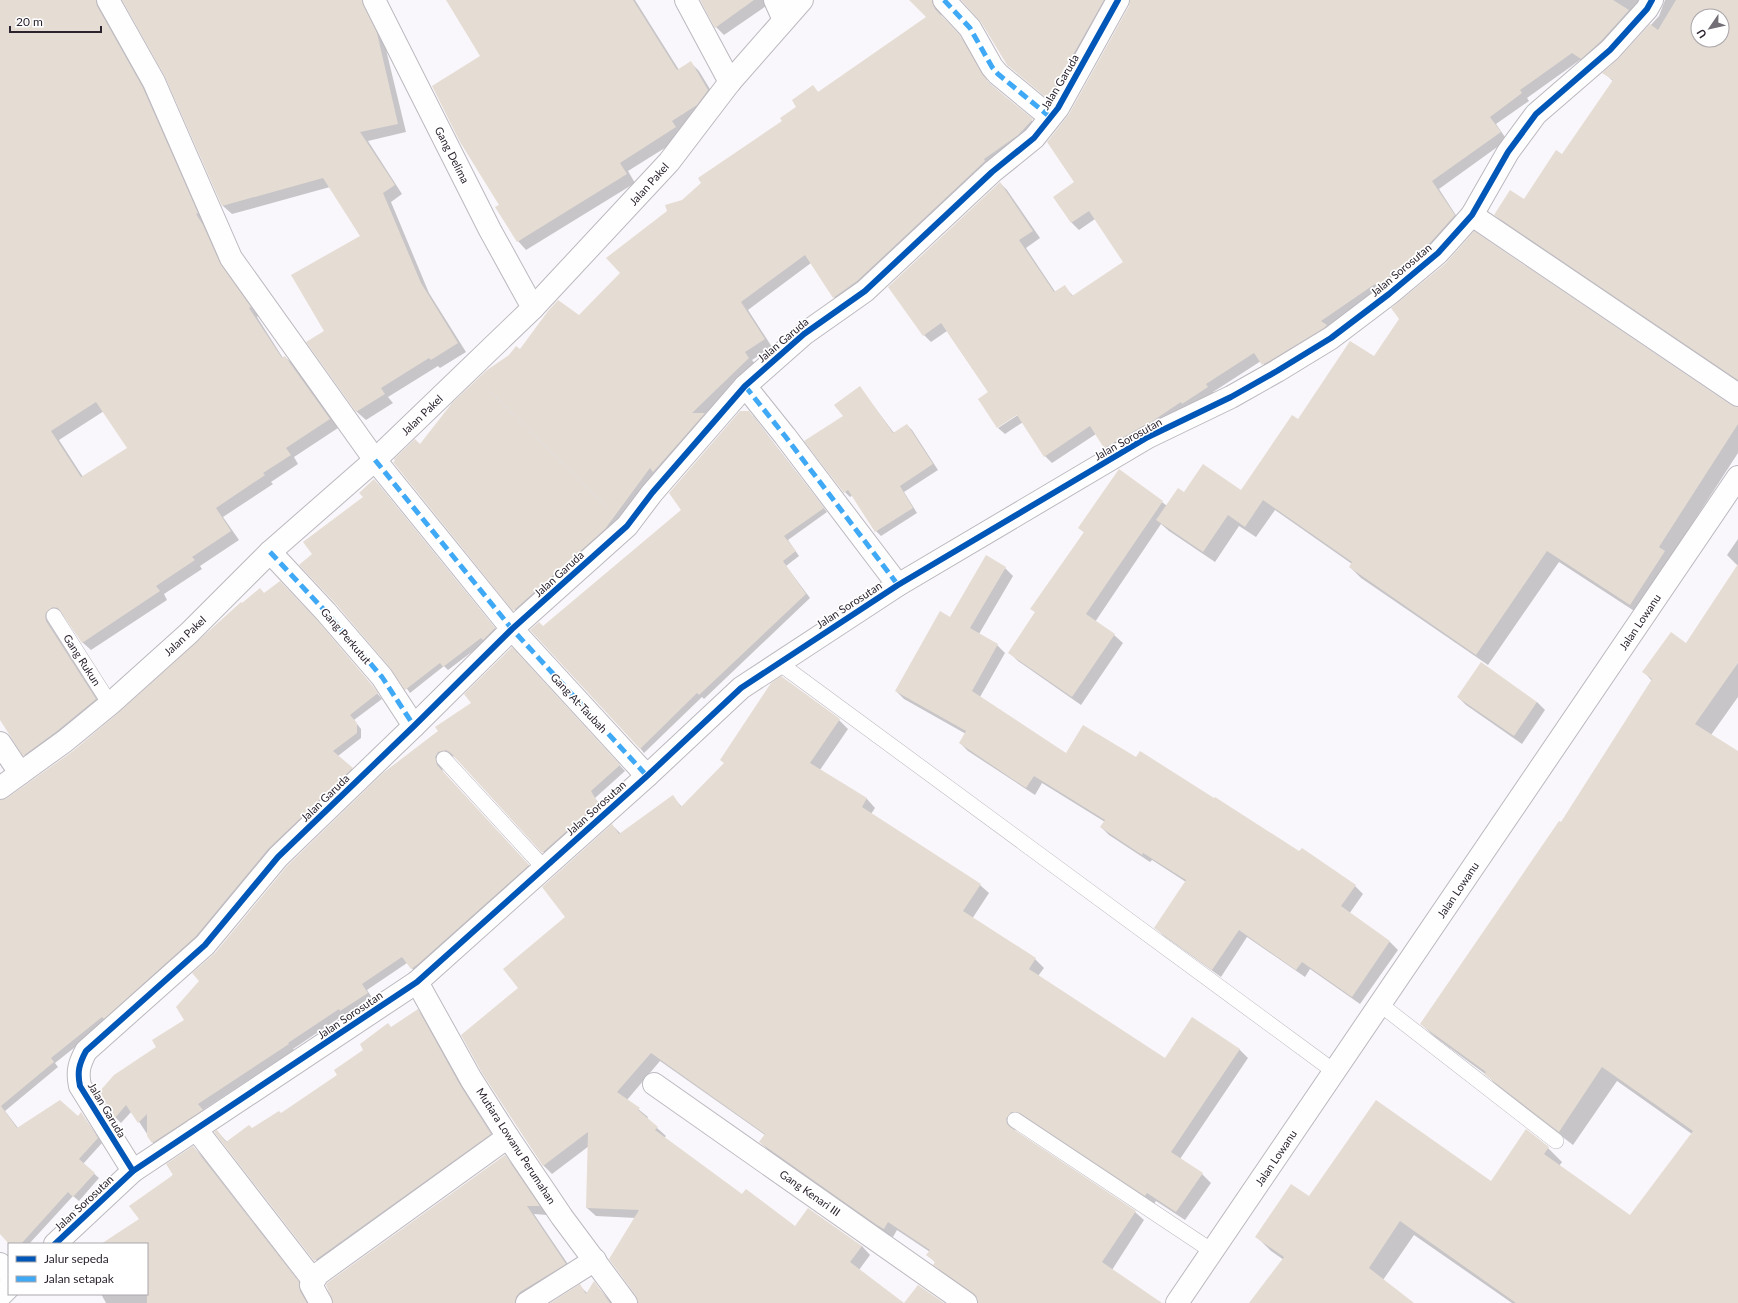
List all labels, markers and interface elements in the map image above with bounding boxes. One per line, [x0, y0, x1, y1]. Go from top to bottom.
scale bar [10, 8, 101, 34]
north arrow [1690, 8, 1730, 48]
text: 20 m [16, 14, 43, 29]
text: U [1694, 27, 1709, 41]
street label: Jalan Garuda [1038, 52, 1081, 112]
street label: Gang Delima [433, 124, 472, 185]
street label: Jalan Pakel [626, 160, 671, 208]
street label: Jalan Sorosutan [1368, 240, 1434, 299]
street label: Jalan Garuda [755, 315, 811, 365]
street label: Jalan Pakel [398, 392, 445, 438]
street label: Jalan Sorosutan [1092, 415, 1164, 463]
street label: Jalan Garuda [531, 548, 586, 599]
street label: Jalan Sorosutan [814, 579, 884, 631]
street label: Jalan Lowanu [1616, 591, 1663, 652]
street label: Gang Perkutut [319, 605, 374, 666]
street label: Jalan Pakel [161, 613, 208, 658]
street label: Gang Rukun [61, 632, 104, 688]
street label: Gang At-Taubah [548, 670, 610, 735]
street label: Jalan Garuda [298, 771, 352, 824]
street label: Jalan Sorosutan [563, 778, 628, 838]
street label: Jalan Lowanu [1434, 859, 1481, 920]
street label: Jalan Sorosutan [315, 988, 385, 1041]
street label: Jalan Garuda [86, 1080, 129, 1140]
street label: Mutiara Lowanu Perumahan [474, 1085, 559, 1206]
street label: Jalan Lowanu [1252, 1127, 1299, 1188]
street label: Gang Kenari III [777, 1167, 843, 1218]
street label: Jalan Sorosutan [52, 1172, 116, 1233]
legend [8, 1243, 148, 1295]
text: Jalur sepeda [44, 1251, 109, 1266]
text: Jalan setapak [44, 1271, 115, 1286]

